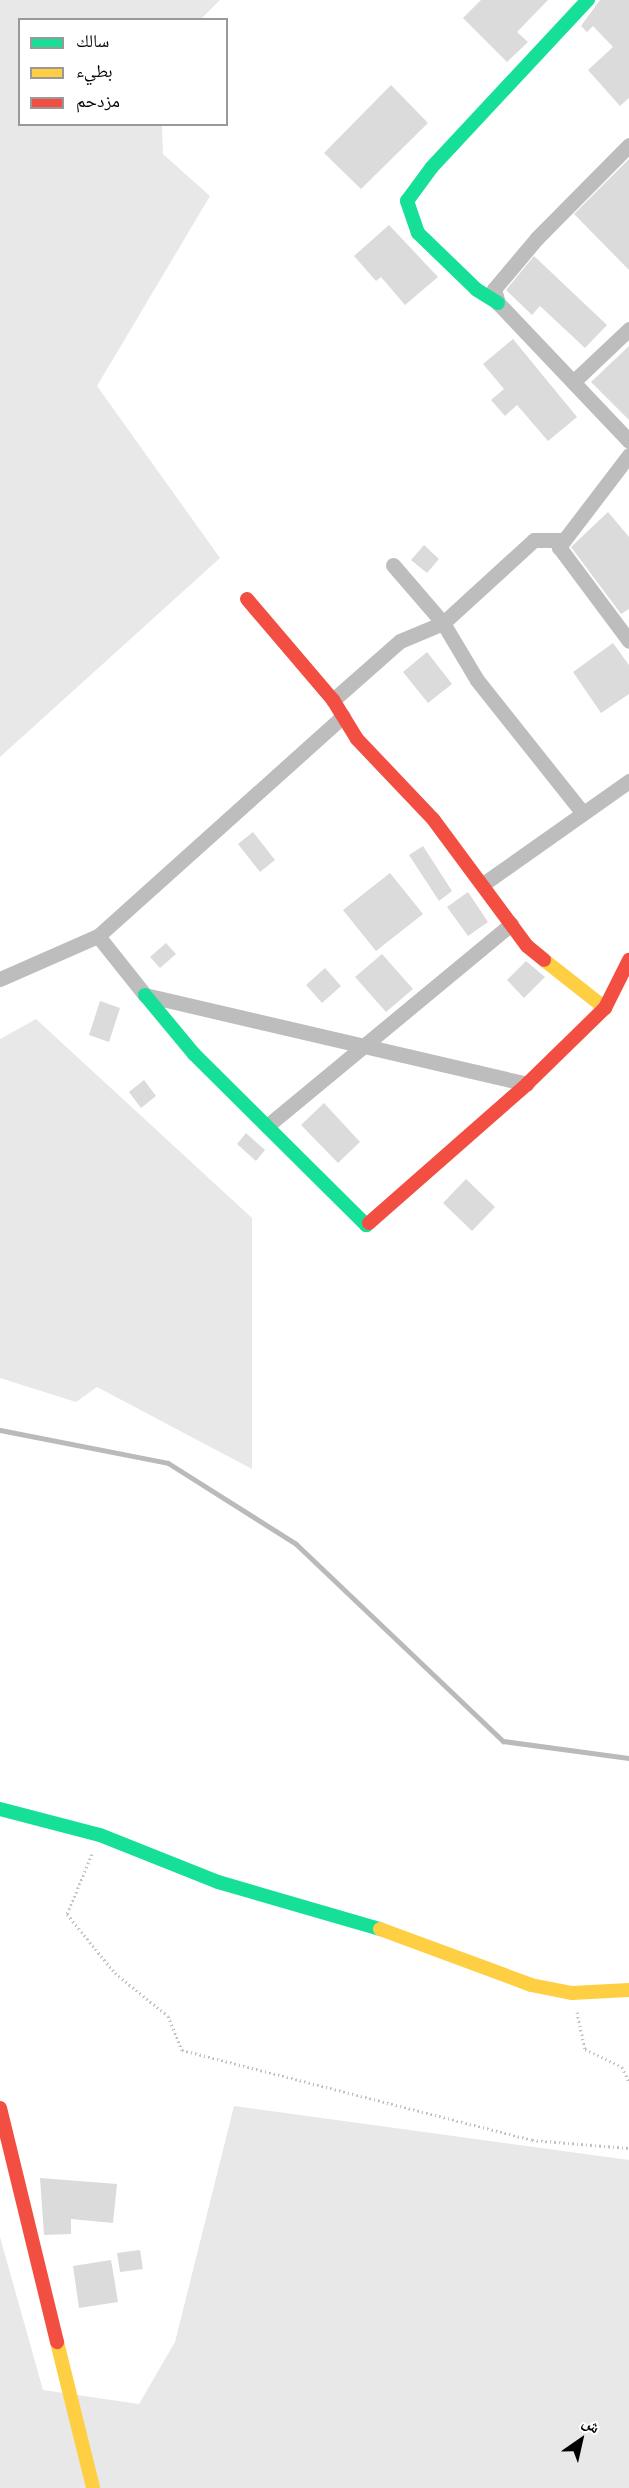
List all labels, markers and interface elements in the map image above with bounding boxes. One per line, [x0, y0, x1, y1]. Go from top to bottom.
legend [18, 18, 228, 126]
text: سالك [76, 30, 109, 51]
text: بطيء [76, 60, 113, 81]
text: مزدحم [76, 90, 120, 111]
north arrow [551, 2410, 611, 2470]
text: ش [579, 2412, 604, 2437]

